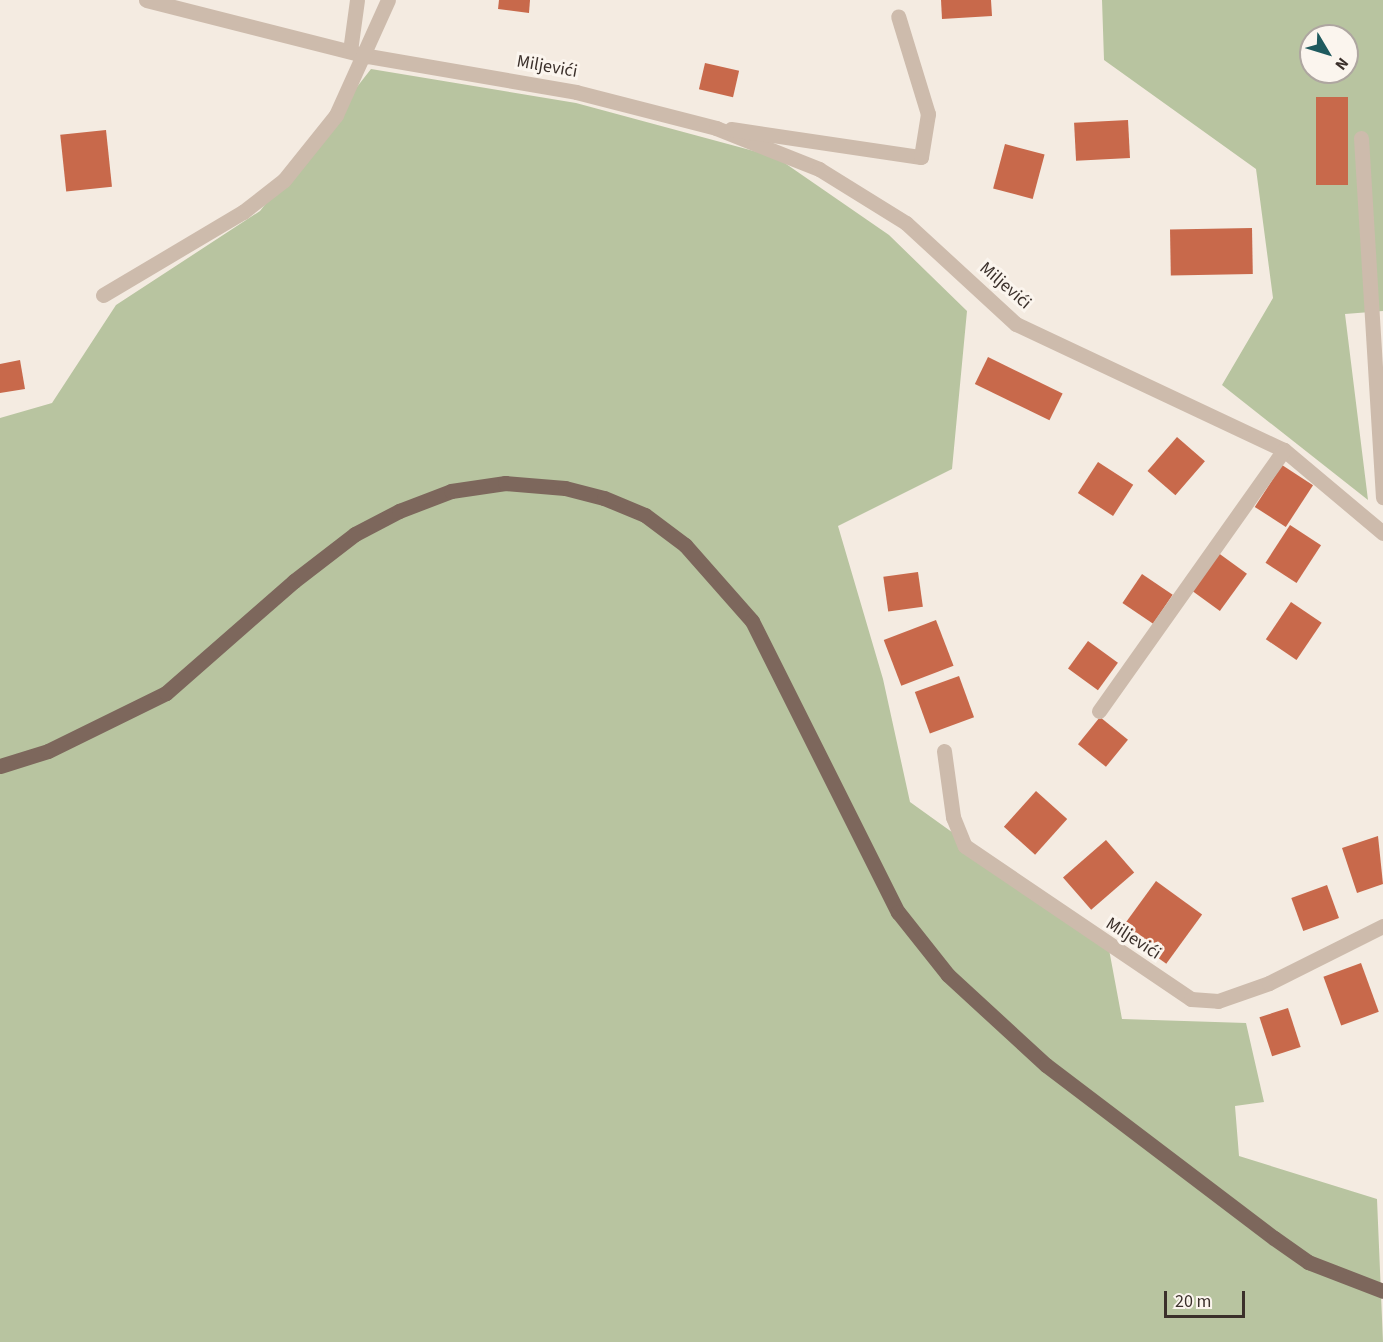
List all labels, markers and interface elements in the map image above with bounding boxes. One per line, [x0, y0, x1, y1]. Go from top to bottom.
north arrow [1299, 24, 1359, 84]
street label: Miljevići [515, 51, 579, 83]
text: N [1330, 53, 1354, 75]
street label: Miljevići [975, 258, 1035, 314]
street label: Miljevići [1101, 913, 1165, 965]
scale bar [1167, 1279, 1248, 1317]
text: 20 m [1175, 1289, 1211, 1314]

